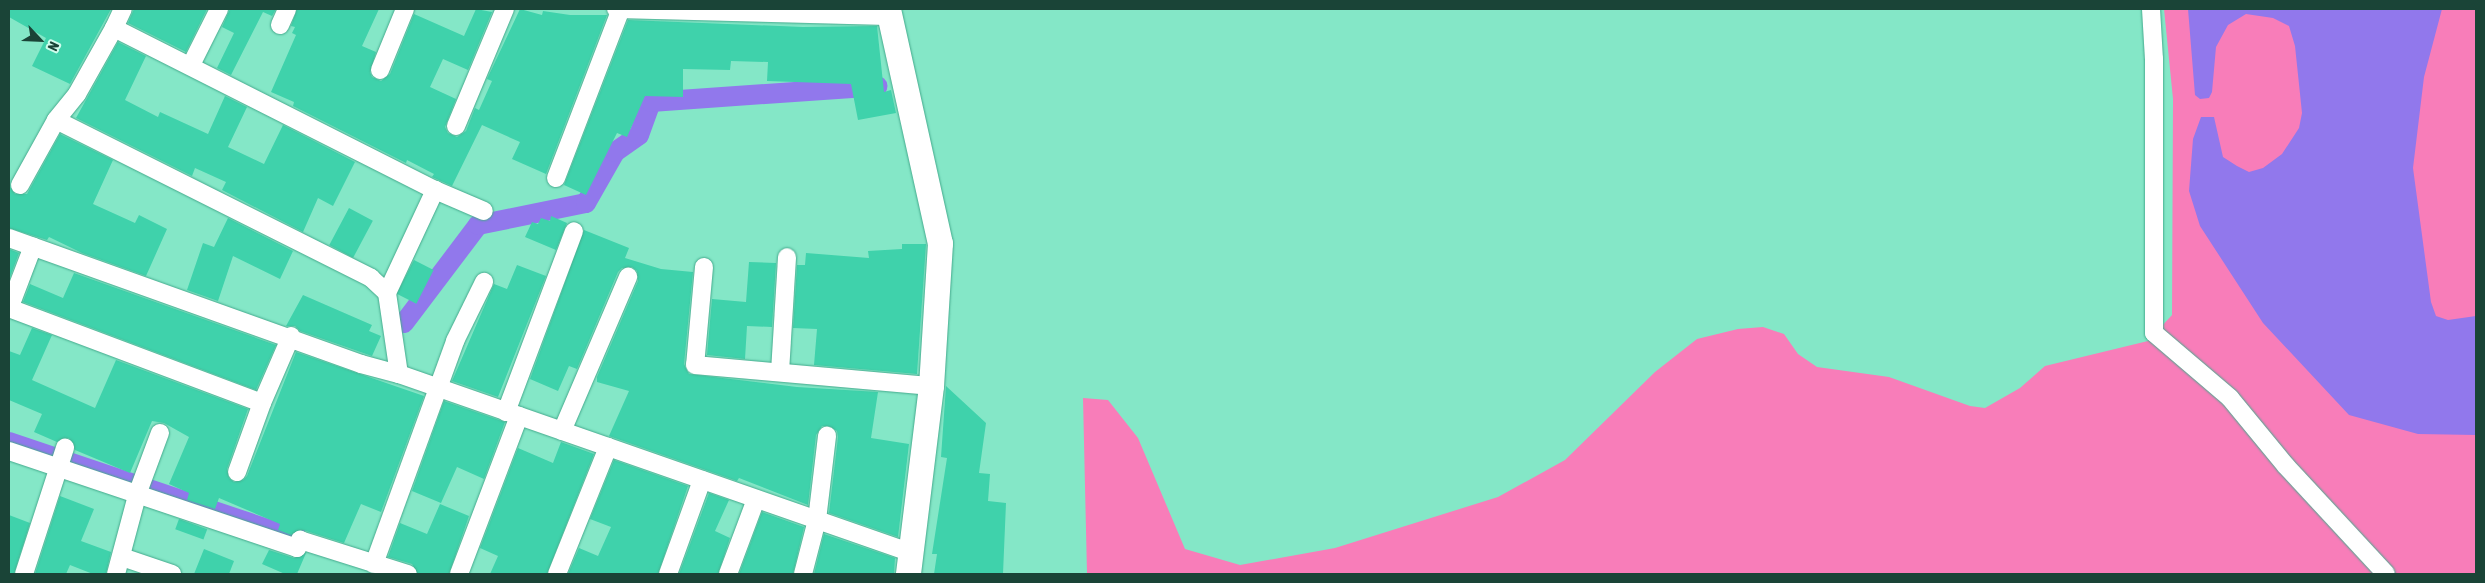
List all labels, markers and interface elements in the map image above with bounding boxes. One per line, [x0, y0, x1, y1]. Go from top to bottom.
north arrow [15, 15, 65, 65]
text: N [45, 39, 63, 53]

